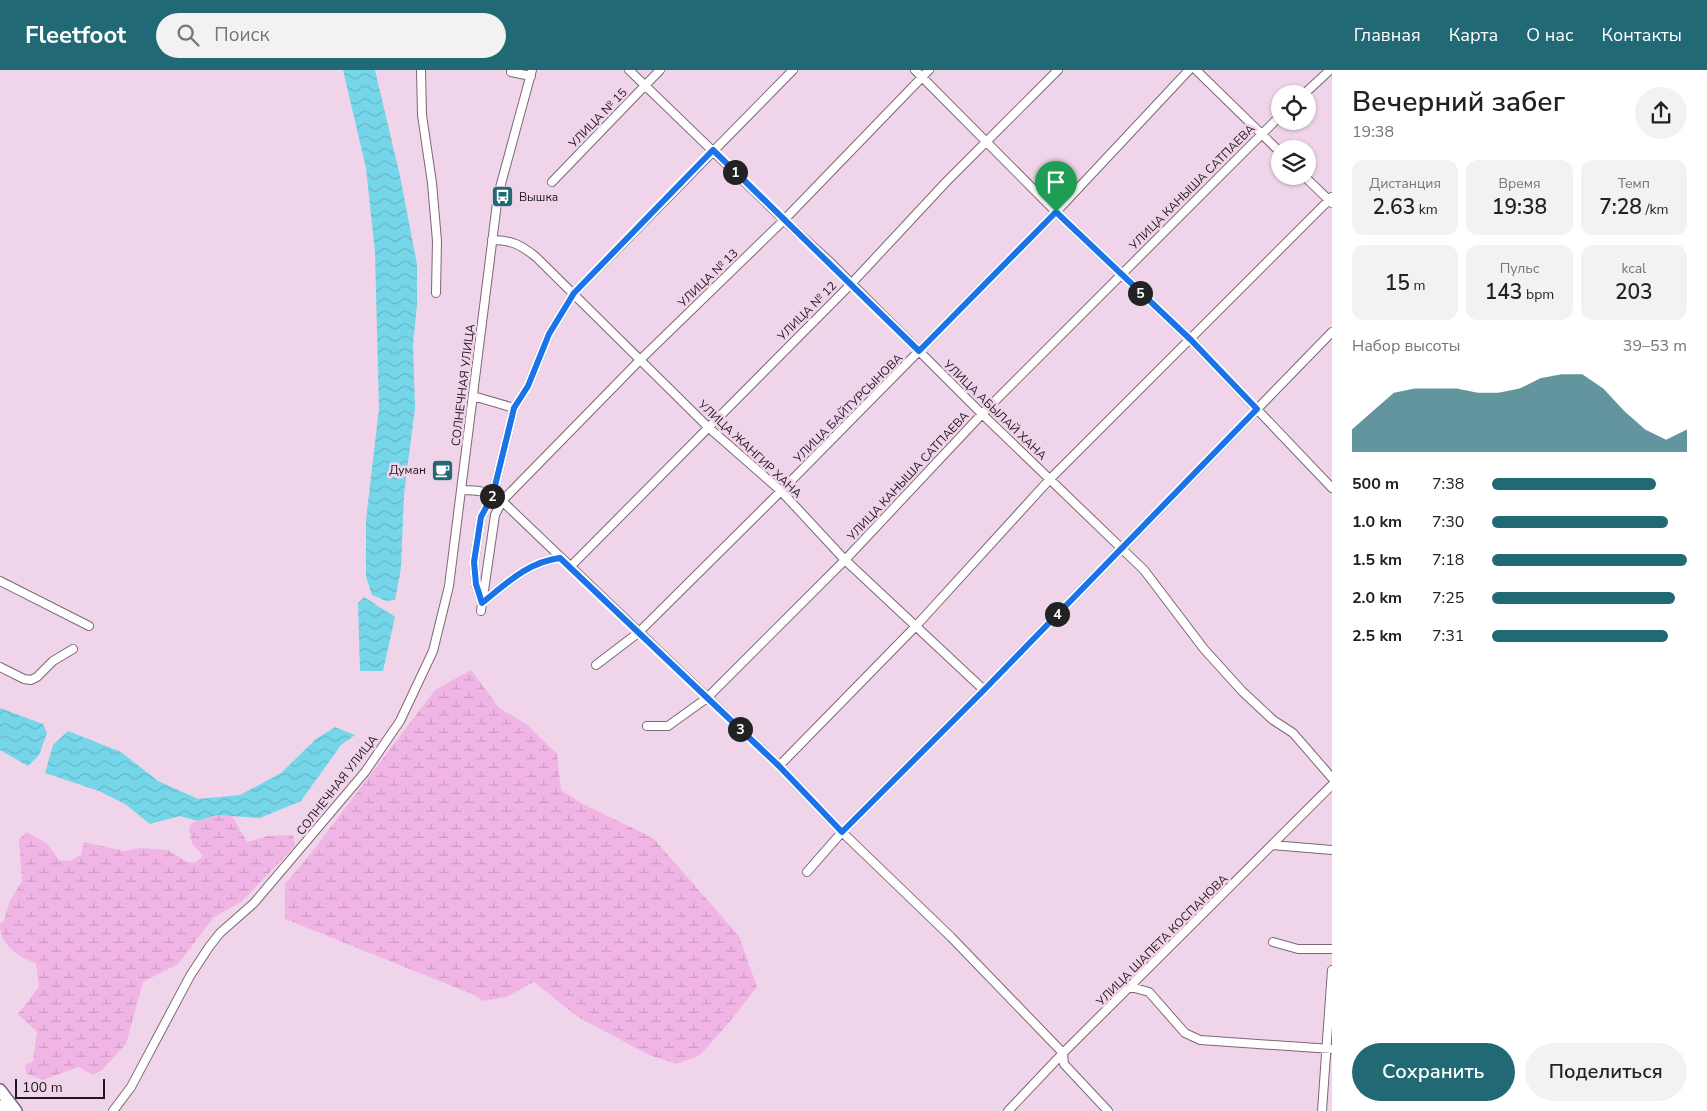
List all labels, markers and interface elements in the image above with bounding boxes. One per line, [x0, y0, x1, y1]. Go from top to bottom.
search box [156, 13, 506, 58]
text: Fleetfoot [25, 19, 126, 51]
icon: search [174, 21, 202, 49]
text: Поиск [214, 22, 270, 48]
text: Главная [1354, 23, 1421, 47]
text: Карта [1449, 23, 1498, 47]
text: О нас [1526, 23, 1574, 47]
text: Контакты [1602, 23, 1682, 47]
text: Вечерний забег [1352, 83, 1565, 121]
street label: УЛИЦА № 15 [565, 85, 631, 152]
map controls [1271, 85, 1316, 185]
button: locate [1271, 85, 1316, 130]
button: share [1635, 87, 1687, 139]
street label: УЛИЦА КАНЫША САТПАЕВА [1125, 121, 1258, 254]
text: 19:38 [1352, 121, 1394, 143]
button: layers [1271, 140, 1316, 185]
pin: 1 [722, 160, 748, 184]
pin [1035, 161, 1077, 212]
text: 1 [731, 163, 740, 182]
icon: arrive [1042, 168, 1070, 196]
text: Дистанция [1369, 174, 1441, 193]
text: Время [1498, 174, 1541, 193]
text: Темп [1618, 174, 1650, 193]
bus stop icon: Вышка [491, 185, 515, 209]
place label: Вышка [519, 189, 558, 205]
text: 2.63 [1372, 193, 1415, 221]
text: 19:38 [1492, 193, 1547, 221]
text: 7:28 [1599, 193, 1642, 221]
text: km [1415, 200, 1438, 219]
text: /km [1642, 200, 1668, 219]
street label: УЛИЦА № 13 [674, 245, 741, 311]
text: Пульс [1500, 259, 1539, 278]
text: kcal [1621, 259, 1646, 278]
text: 15 [1385, 269, 1410, 297]
text: m [1410, 276, 1426, 295]
street label: УЛИЦА № 12 [773, 278, 840, 345]
text: 143 [1485, 278, 1522, 306]
text: 203 [1615, 278, 1653, 306]
pin: 5 [1128, 280, 1152, 306]
text: 5 [1136, 284, 1145, 303]
text: bpm [1522, 285, 1554, 304]
street label: СОЛНЕЧНАЯ УЛИЦА [448, 323, 478, 447]
text: Набор высоты [1352, 335, 1460, 357]
text: 39–53 m [1623, 335, 1687, 357]
street label: УЛИЦА БАЙТУРСЫНОВА [789, 350, 906, 467]
street label: УЛИЦА АБЫЛАЙ ХАНА [939, 356, 1050, 464]
street label: УЛИЦА ЖАНГИР ХАНА [694, 396, 806, 502]
street label: УЛИЦА КАНЫША САТПАЕВА [843, 408, 972, 545]
cafe icon: Думан [430, 458, 454, 482]
place label: Думан [389, 462, 426, 478]
text: 500 m [1352, 473, 1399, 495]
text: 7:38 [1432, 473, 1464, 495]
pin: 2 [480, 484, 504, 508]
text: 2 [488, 487, 497, 506]
text: 1.0 km [1352, 511, 1402, 533]
text: 7:30 [1432, 511, 1464, 533]
text: 1.5 km [1352, 549, 1402, 571]
text: 7:18 [1432, 549, 1464, 571]
text: 2.0 km [1352, 587, 1402, 609]
text: 7:25 [1432, 587, 1464, 609]
pin: 4 [1044, 602, 1070, 626]
text: 4 [1053, 605, 1062, 624]
text: 2.5 km [1352, 625, 1402, 647]
text: 7:31 [1432, 625, 1464, 647]
pin: 3 [728, 716, 752, 742]
text: 3 [736, 720, 745, 739]
street label: СОЛНЕЧНАЯ УЛИЦА [293, 731, 381, 838]
street label: УЛИЦА ШАПЕТА КОСПАНОВА [1092, 871, 1231, 1010]
button: Сохранить [1352, 1043, 1515, 1101]
button: Поделиться [1525, 1043, 1687, 1101]
scale bar [15, 1076, 105, 1099]
text: 100 m [22, 1078, 63, 1097]

